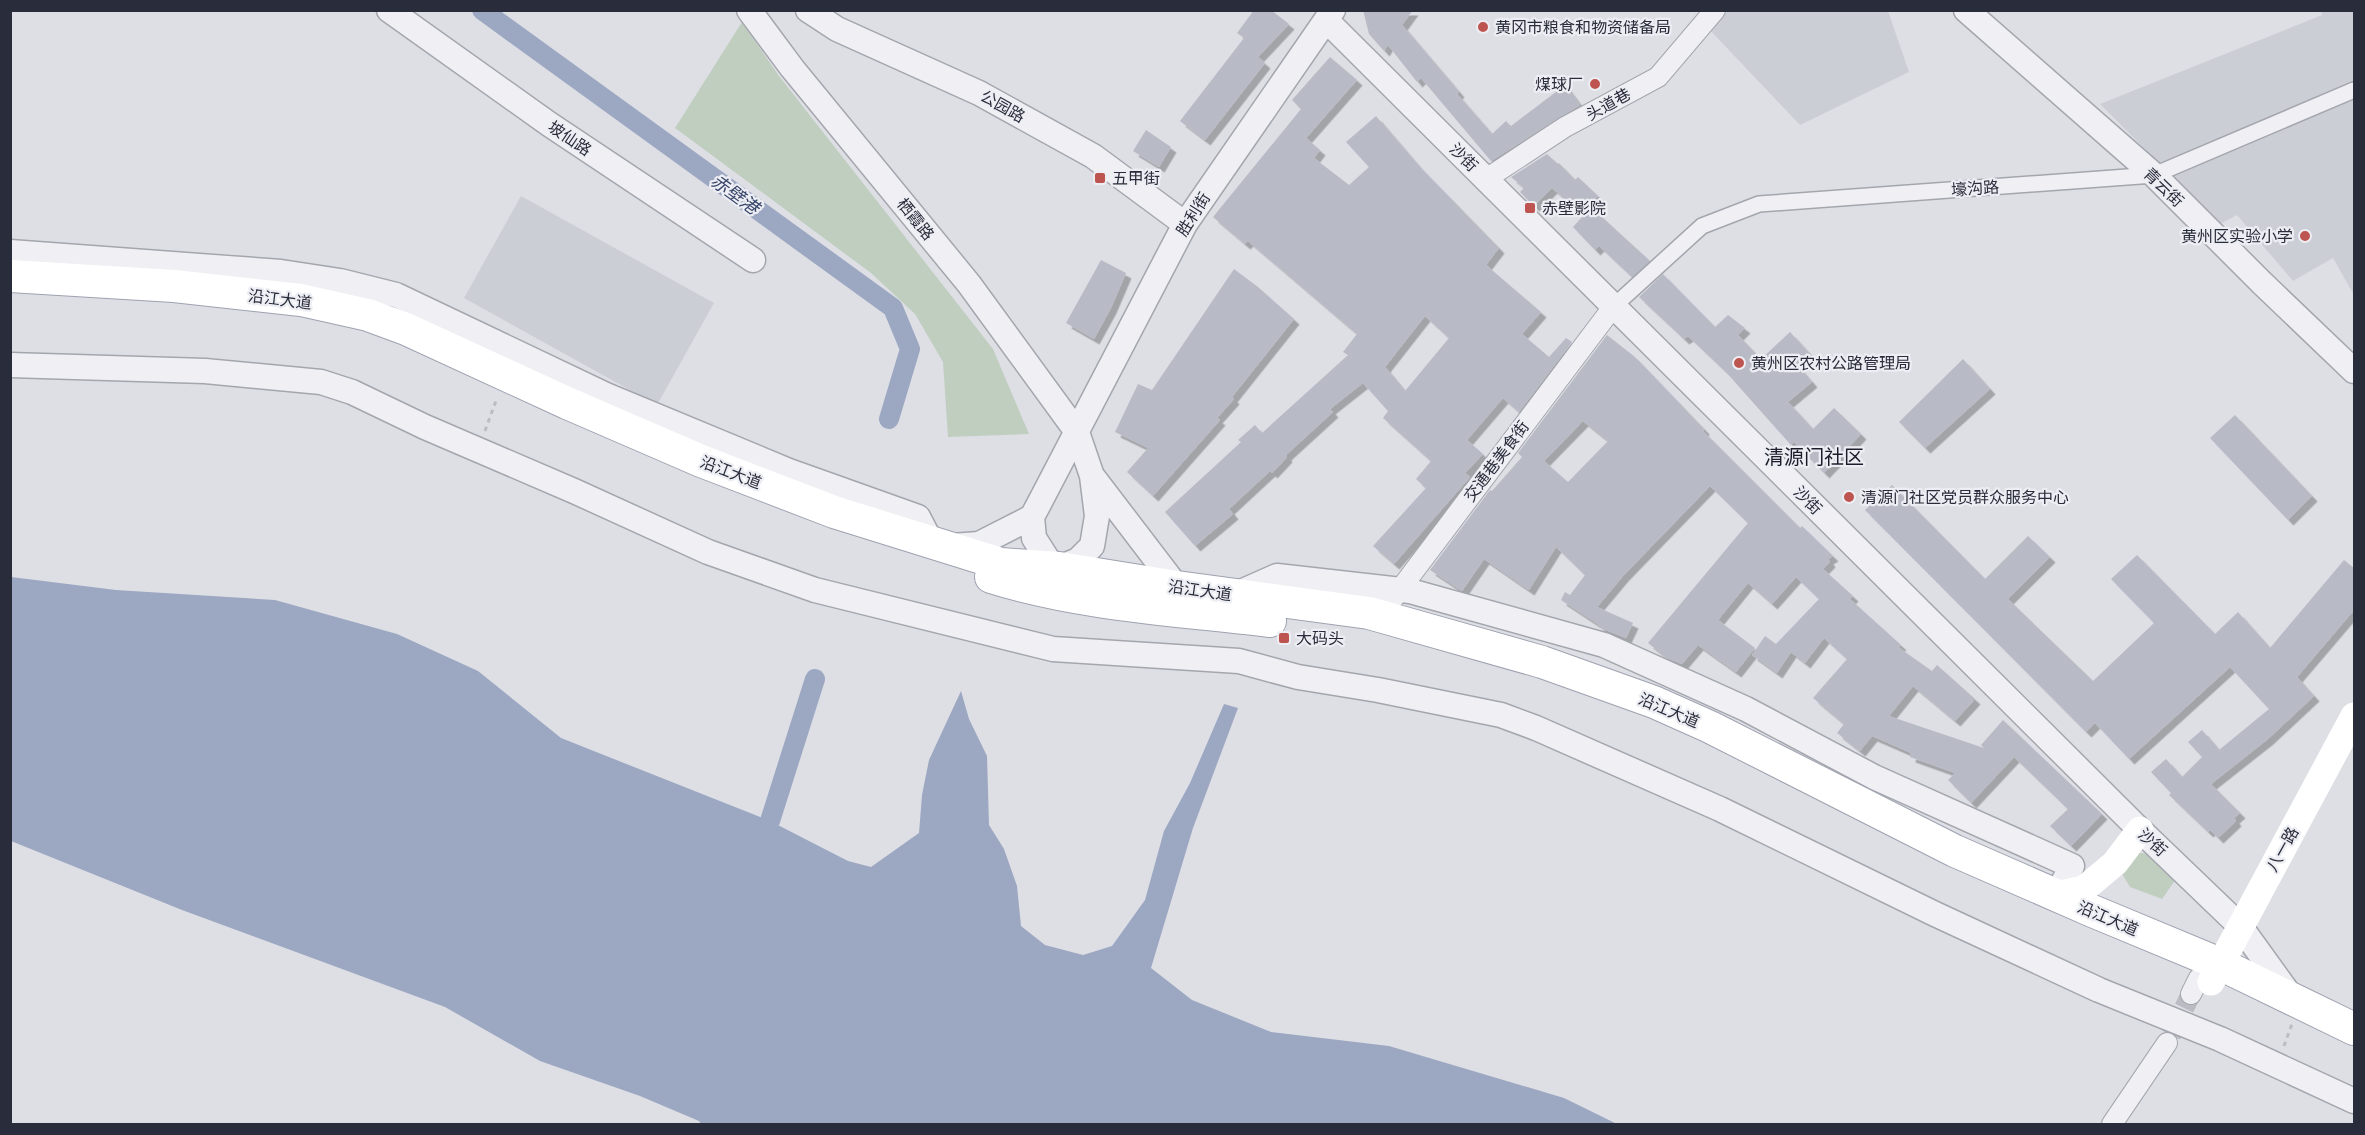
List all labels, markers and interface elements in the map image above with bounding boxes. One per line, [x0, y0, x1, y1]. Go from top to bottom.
place label: 黄冈市粮食和物资储备局 [1495, 16, 1671, 38]
marker: 黄冈市粮食和物资储备局 [1476, 20, 1490, 34]
place label: 煤球厂 [1535, 73, 1583, 95]
marker: 煤球厂 [1588, 77, 1602, 91]
street label: 头道巷 [1582, 83, 1634, 125]
street label: 公园路 [977, 85, 1029, 127]
street label: 坡仙路 [544, 115, 596, 161]
street label: 沙街 [1445, 138, 1483, 176]
street label: 青云街 [2139, 162, 2189, 212]
place label: 五甲街 [1112, 167, 1160, 189]
water label: 赤壁港 [706, 168, 767, 222]
marker: 五甲街 [1093, 171, 1107, 185]
street label: 壕沟路 [1950, 175, 2000, 201]
street label: 胜利街 [1171, 188, 1215, 240]
street label: 栖霞路 [892, 193, 940, 245]
place label: 赤壁影院 [1542, 197, 1606, 219]
marker: 赤壁影院 [1523, 201, 1537, 215]
place label: 黄州区实验小学 [2181, 225, 2293, 247]
marker: 黄州区实验小学 [2298, 229, 2312, 243]
street label: 沿江大道 [247, 284, 313, 314]
place label: 黄州区农村公路管理局 [1751, 352, 1911, 374]
marker: 黄州区农村公路管理局 [1732, 356, 1746, 370]
street label: 交通巷美食街 [1458, 416, 1534, 506]
district label: 清源门社区 [1764, 443, 1864, 470]
street label: 沿江大道 [697, 450, 765, 494]
street label: 沙街 [1789, 481, 1827, 519]
place label: 清源门社区党员群众服务中心 [1861, 486, 2069, 508]
marker: 清源门社区党员群众服务中心 [1842, 490, 1856, 504]
street label: 沿江大道 [1167, 575, 1233, 605]
place label: 大码头 [1296, 627, 1344, 649]
marker: 大码头 [1277, 631, 1291, 645]
street label: 沿江大道 [1635, 687, 1703, 733]
street label: 沙街 [2134, 823, 2172, 861]
street label: 八一路 [2261, 823, 2303, 875]
street label: 沿江大道 [2074, 895, 2142, 941]

